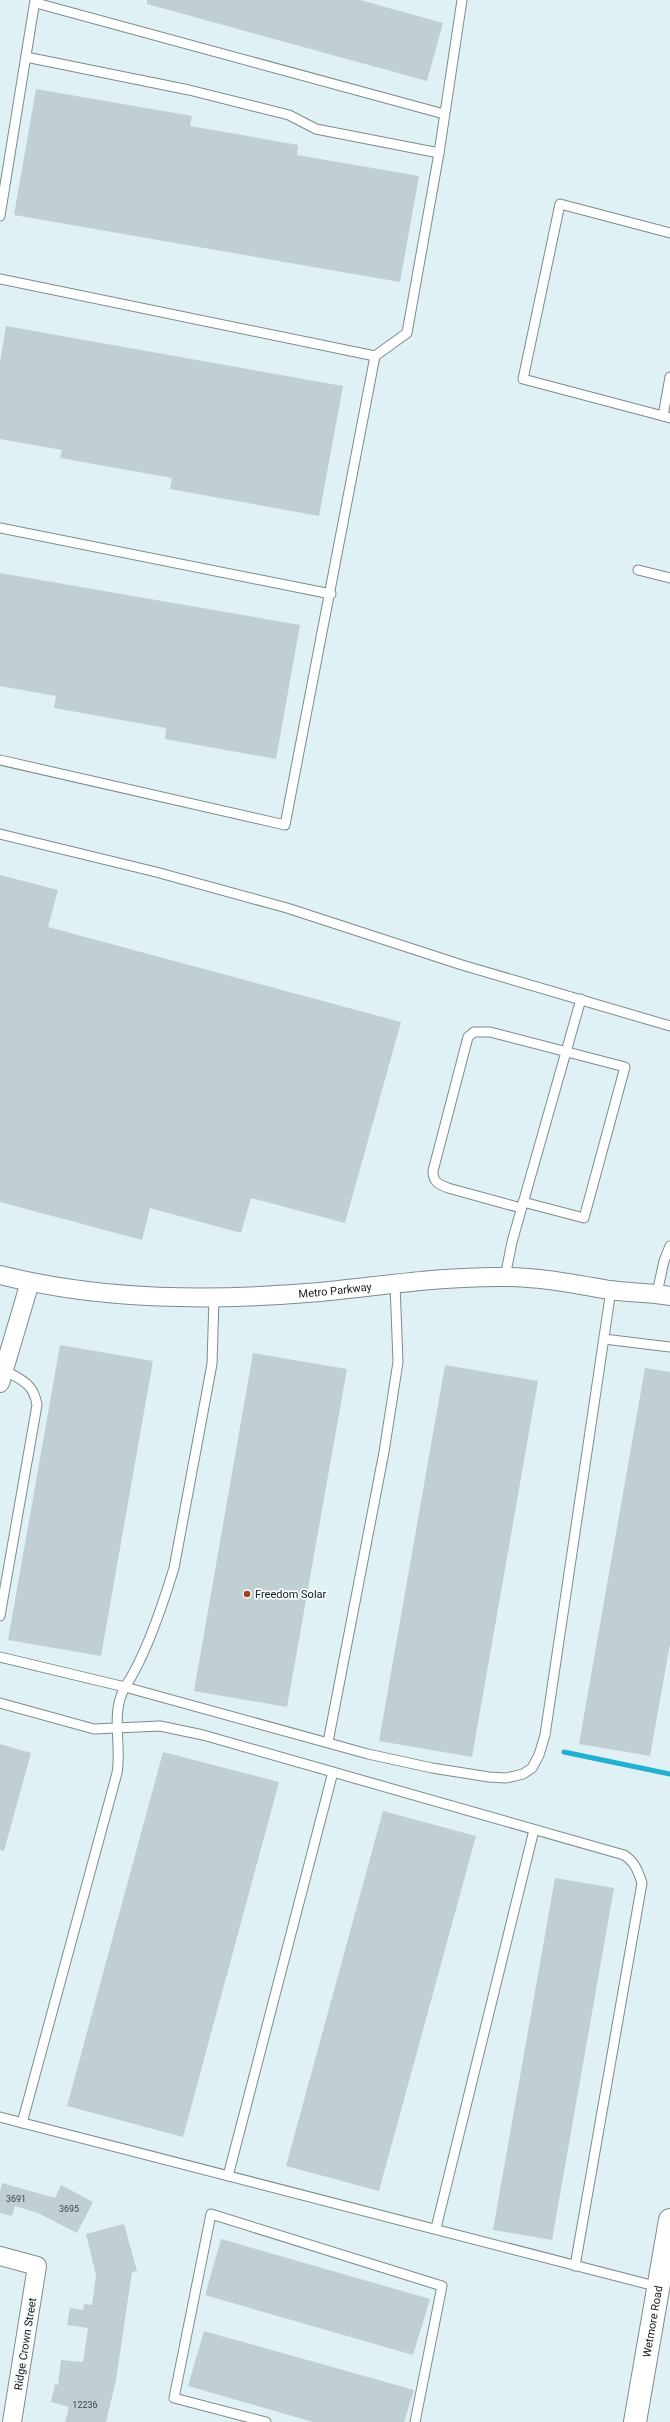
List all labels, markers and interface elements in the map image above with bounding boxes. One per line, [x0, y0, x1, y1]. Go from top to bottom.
street label: Metro Parkway [298, 1280, 373, 1301]
place label: Freedom Solar [255, 1588, 327, 1601]
marker: Freedom Solar [242, 1589, 252, 1599]
house number: 3691 [6, 2194, 26, 2204]
house number: 3695 [59, 2204, 79, 2214]
street label: Wetmore Road [640, 2285, 665, 2358]
street label: Ridge Crown Street [12, 2296, 39, 2391]
house number: 12236 [72, 2400, 98, 2410]

